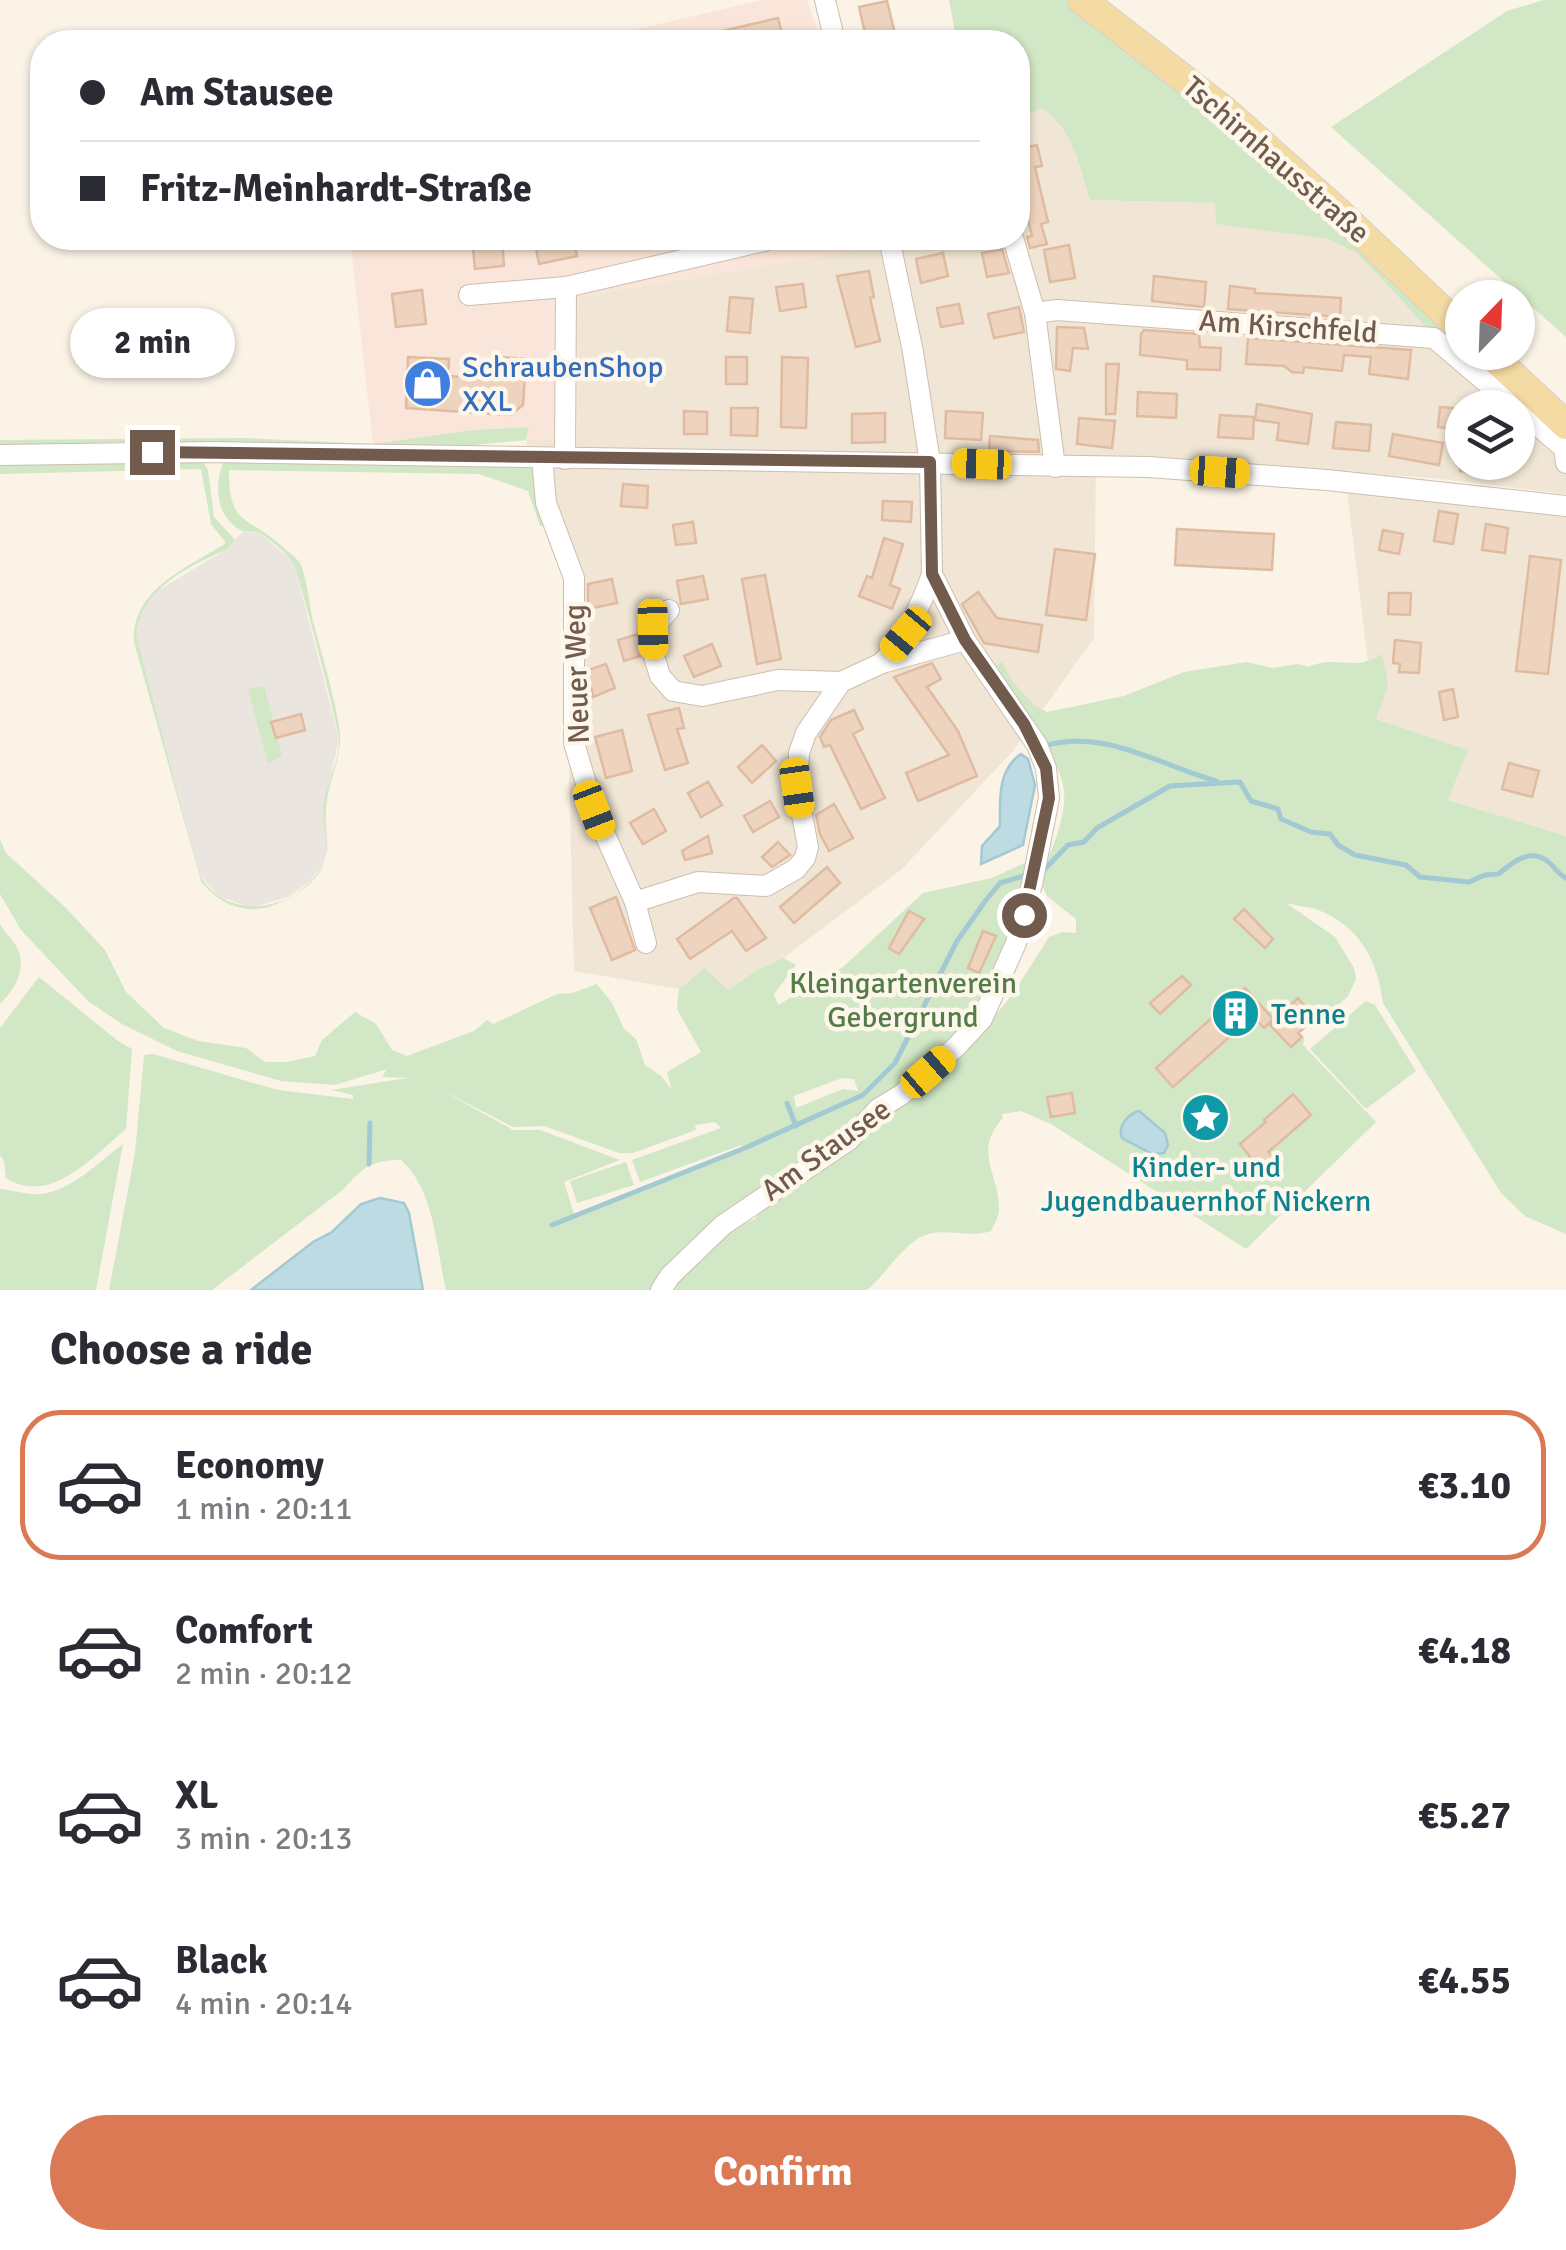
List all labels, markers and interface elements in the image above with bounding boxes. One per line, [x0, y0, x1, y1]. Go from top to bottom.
text: Am Stausee [140, 69, 334, 116]
street label: Tschirnhausstraße [1175, 69, 1377, 251]
text: Fritz-Meinhardt-Straße [140, 165, 532, 212]
north arrow [1445, 280, 1535, 370]
map controls [1445, 280, 1535, 480]
street label: Am Kirschfeld [1198, 302, 1378, 352]
callout: 2 min [70, 307, 234, 377]
text: 2 min [114, 323, 191, 362]
place label: SchraubenShop XXL [462, 349, 663, 420]
shop icon: SchraubenShop XXL [401, 358, 453, 410]
button: layers [1445, 390, 1535, 480]
route end [130, 430, 175, 475]
car [951, 448, 1013, 480]
car [1189, 455, 1251, 489]
car [637, 599, 669, 659]
car [875, 601, 937, 667]
street label: Neuer Weg [556, 604, 598, 744]
car [778, 756, 816, 820]
car [569, 777, 619, 843]
route start [1002, 893, 1047, 938]
park label: Kleingartenverein Gebergrund [789, 965, 1017, 1036]
building icon: Tenne [1210, 988, 1262, 1040]
place label: Tenne [1271, 996, 1346, 1033]
car [896, 1041, 960, 1103]
street label: Am Stausee [754, 1091, 898, 1209]
place icon: Kinder- und Jugendbauernhof Nickern [1180, 1092, 1232, 1144]
place label: Kinder- und Jugendbauernhof Nickern [1041, 1149, 1371, 1220]
text: Choose a ride [50, 1322, 313, 1377]
icon: car [55, 1440, 145, 1530]
text: Economy [175, 1442, 324, 1489]
text: €3.10 [1418, 1462, 1511, 1509]
text: 1 min · 20:11 [175, 1489, 353, 1528]
icon: car [55, 1605, 145, 1695]
text: Comfort [175, 1607, 313, 1654]
text: €4.18 [1418, 1627, 1511, 1674]
text: 2 min · 20:12 [175, 1654, 353, 1693]
icon: car [55, 1770, 145, 1860]
text: XL [175, 1772, 218, 1819]
text: €5.27 [1418, 1792, 1511, 1839]
text: 3 min · 20:13 [175, 1819, 353, 1858]
icon: car [55, 1935, 145, 2025]
text: Black [175, 1937, 268, 1984]
text: €4.55 [1418, 1957, 1511, 2004]
text: 4 min · 20:14 [175, 1984, 353, 2023]
button: Confirm [50, 2115, 1516, 2230]

